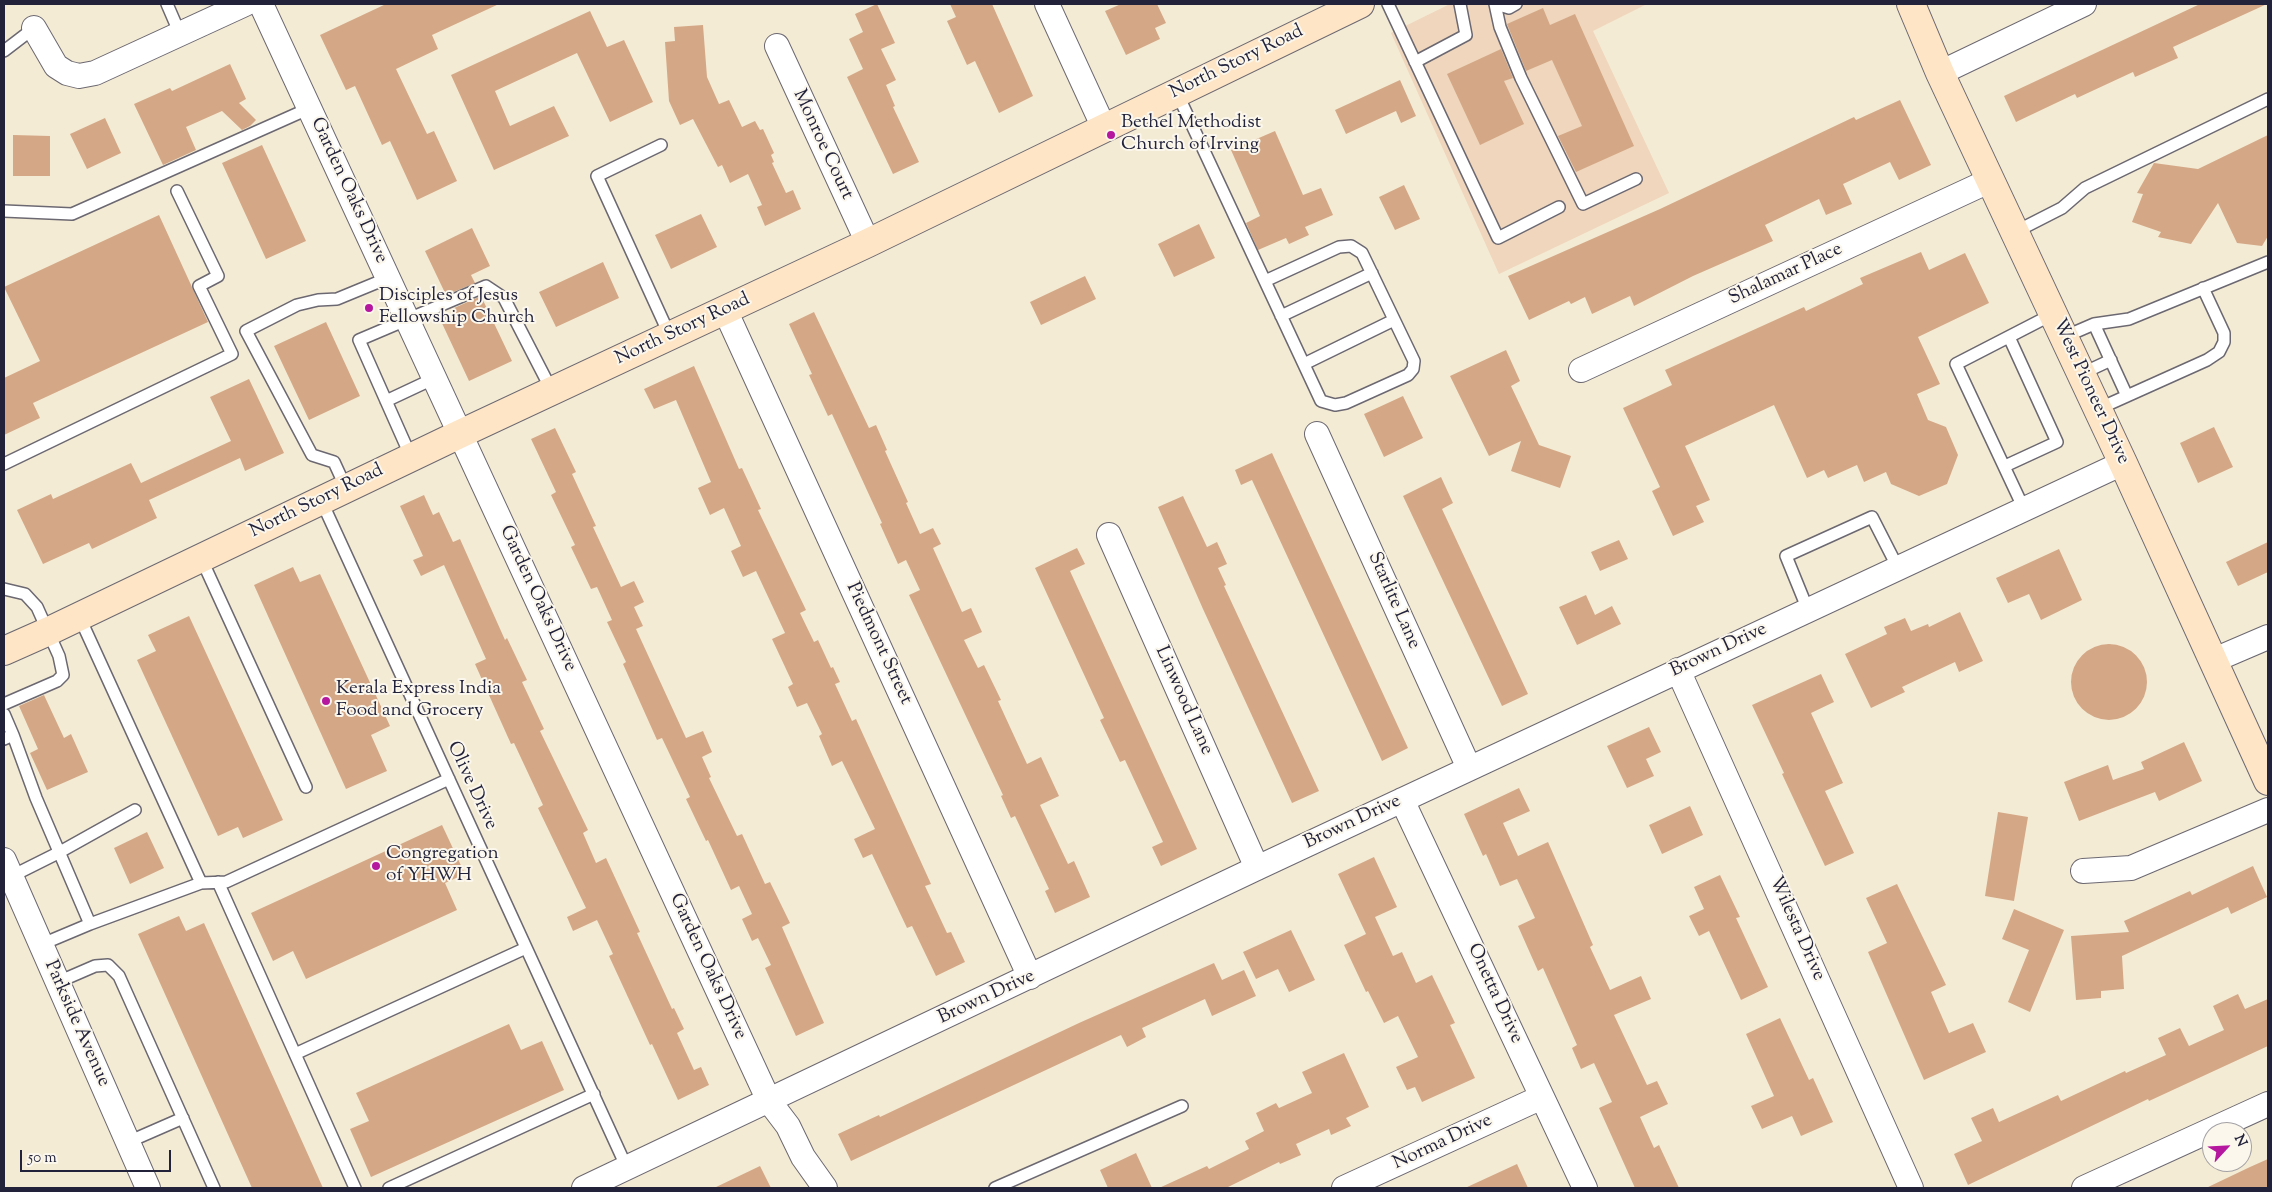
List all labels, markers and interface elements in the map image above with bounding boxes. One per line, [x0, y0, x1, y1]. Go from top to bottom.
street label: North Story Road [1167, 21, 1307, 105]
street label: Monroe Court [787, 86, 857, 204]
place label: Bethel Methodist Church of Irving [1121, 113, 1261, 157]
street label: Garden Oaks Drive [304, 114, 392, 268]
marker: Bethel Methodist Church of Irving [1105, 129, 1117, 141]
street label: Shalamar Place [1726, 239, 1846, 311]
place label: Disciples of Jesus Fellowship Church [379, 286, 535, 330]
street label: North Story Road [612, 289, 754, 371]
marker: Disciples of Jesus Fellowship Church [363, 302, 375, 314]
street label: West Pioneer Drive [2046, 316, 2134, 468]
street label: North Story Road [247, 460, 387, 544]
street label: Garden Oaks Drive [493, 522, 581, 676]
street label: Starlite Lane [1362, 549, 1424, 653]
street label: Piedmont Street [840, 579, 916, 709]
street label: Brown Drive [1667, 619, 1771, 683]
street label: Linwood Lane [1149, 643, 1217, 759]
place label: Kerala Express India Food and Grocery [336, 679, 501, 723]
marker: Kerala Express India Food and Grocery [320, 695, 332, 707]
street label: Olive Drive [441, 738, 501, 834]
street label: Brown Drive [1301, 791, 1405, 855]
place label: Congregation of YHWH [386, 844, 499, 888]
marker: Congregation of YHWH [370, 860, 382, 872]
street label: Wilesta Drive [1763, 873, 1829, 985]
street label: Garden Oaks Drive [663, 890, 751, 1044]
street label: Onetta Drive [1461, 940, 1527, 1048]
street label: Parkside Avenue [38, 957, 114, 1091]
street label: Brown Drive [935, 966, 1039, 1030]
street label: Norma Drive [1390, 1110, 1496, 1176]
north arrow [2202, 1122, 2252, 1172]
text: N [2228, 1132, 2251, 1150]
scale bar [22, 1140, 174, 1172]
text: 50 m [28, 1148, 57, 1169]

